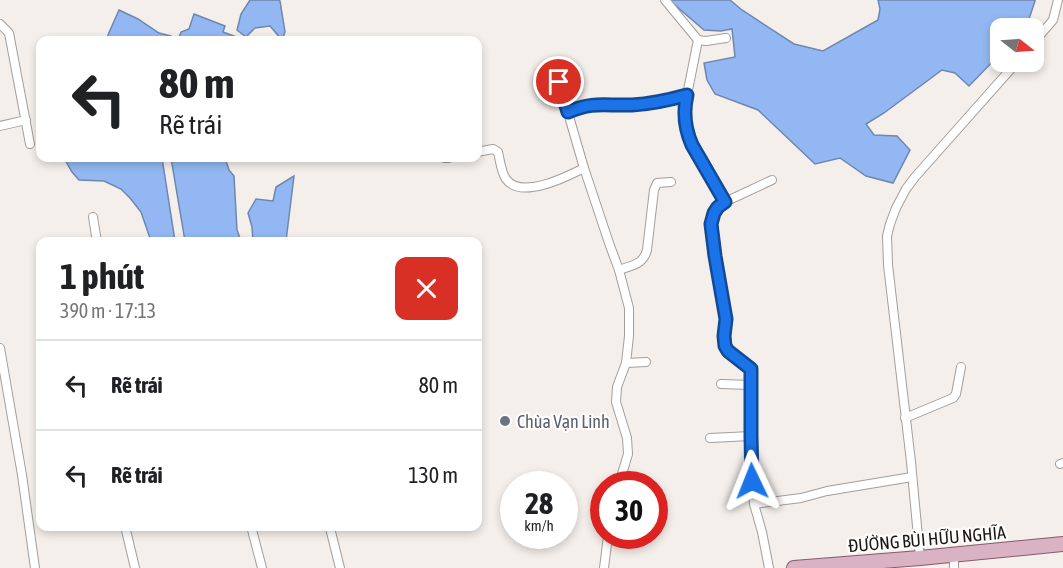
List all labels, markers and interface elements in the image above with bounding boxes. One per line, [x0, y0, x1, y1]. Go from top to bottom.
north arrow [990, 18, 1044, 72]
map controls [990, 18, 1044, 72]
pin [533, 56, 584, 107]
text: 80 m [159, 59, 234, 107]
icon: left [60, 60, 138, 138]
icon: arrive [542, 65, 575, 98]
text: Rẽ trái [159, 109, 222, 140]
text: 1 phút [60, 255, 144, 297]
button: close [395, 257, 458, 320]
text: 390 m · 17:13 [60, 299, 156, 322]
icon: left [60, 369, 93, 402]
text: Rẽ trái [111, 372, 163, 398]
text: 80 m [418, 372, 458, 398]
place label: Chùa Vạn Linh [517, 411, 610, 432]
marker: Chùa Vạn Linh [498, 414, 512, 428]
position arrow [720, 449, 784, 513]
icon: left [60, 459, 93, 492]
text: Rẽ trái [111, 462, 163, 488]
text: 130 m [408, 462, 458, 488]
speed limit sign: 30 [590, 471, 668, 549]
text: 28 [525, 486, 553, 520]
text: km/h [524, 517, 554, 534]
street label: ĐƯỜNG BÙI HỮU NGHĨA [847, 522, 1007, 556]

